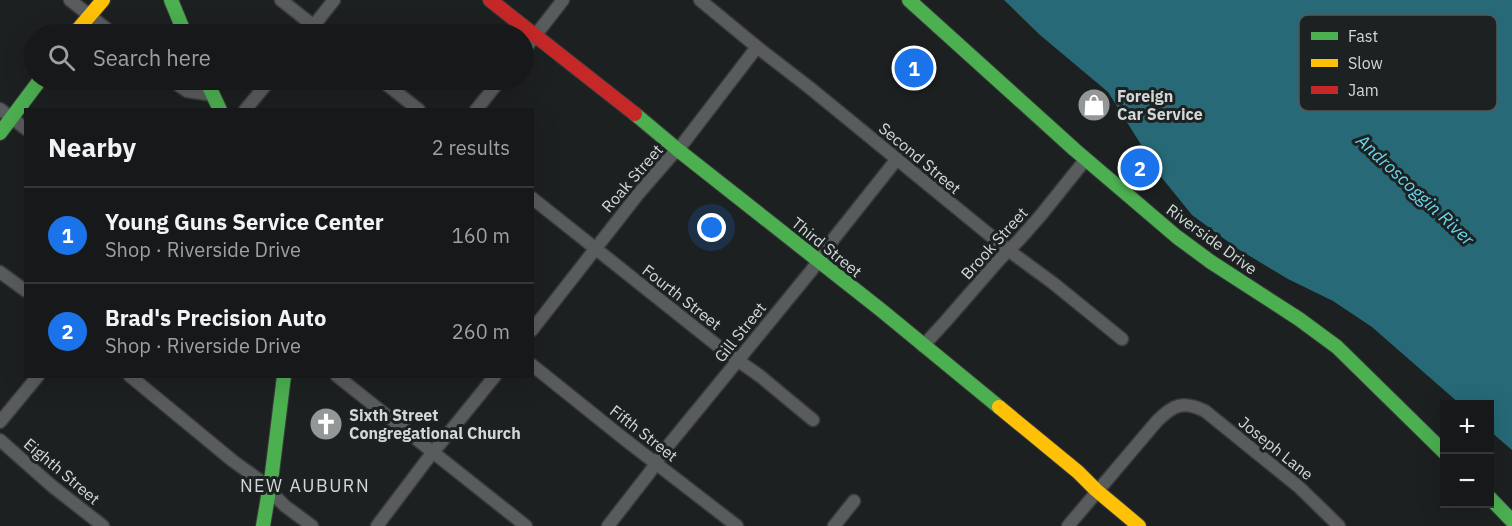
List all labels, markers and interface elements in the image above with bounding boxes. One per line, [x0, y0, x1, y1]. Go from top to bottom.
legend [1299, 15, 1497, 111]
search box [24, 24, 534, 90]
text: Fast [1348, 26, 1378, 46]
icon: search [45, 41, 78, 74]
text: Search here [93, 43, 211, 72]
pin: 1 [894, 46, 934, 90]
text: Slow [1348, 53, 1383, 73]
text: Jam [1348, 80, 1379, 100]
place label: Foreign Car Service [1117, 86, 1203, 124]
shop icon: Foreign Car Service [1076, 87, 1112, 123]
street label: Second Street [875, 118, 965, 198]
water label: Androscoggin River [1351, 128, 1479, 251]
text: Nearby [48, 130, 136, 164]
text: 2 results [432, 134, 510, 161]
street label: Roak Street [597, 140, 667, 216]
pin: 2 [1120, 146, 1160, 190]
street label: Riverside Drive [1163, 199, 1261, 279]
street label: Brook Street [956, 203, 1032, 283]
text: Young Guns Service Center [105, 207, 384, 236]
street label: Third Street [788, 212, 866, 282]
your location [697, 213, 726, 242]
text: 1 [62, 222, 74, 249]
text: 160 m [452, 222, 510, 249]
text: Shop · Riverside Drive [105, 236, 301, 263]
street label: Fourth Street [638, 260, 726, 334]
street label: Gill Street [710, 298, 770, 366]
text: Brad's Precision Auto [105, 303, 326, 332]
text: 2 [62, 318, 74, 345]
text: 260 m [452, 318, 510, 345]
text: Shop · Riverside Drive [105, 332, 301, 359]
street label: Fifth Street [606, 400, 682, 466]
map controls [1440, 400, 1494, 508]
button: + [1440, 400, 1494, 454]
place label: Sixth Street Congregational Church [349, 405, 521, 443]
church icon: Sixth Street Congregational Church [308, 406, 344, 442]
street label: Joseph Lane [1235, 412, 1318, 484]
street label: Eighth Street [20, 433, 104, 509]
button: − [1440, 454, 1494, 508]
district label: NEW AUBURN [240, 474, 370, 497]

